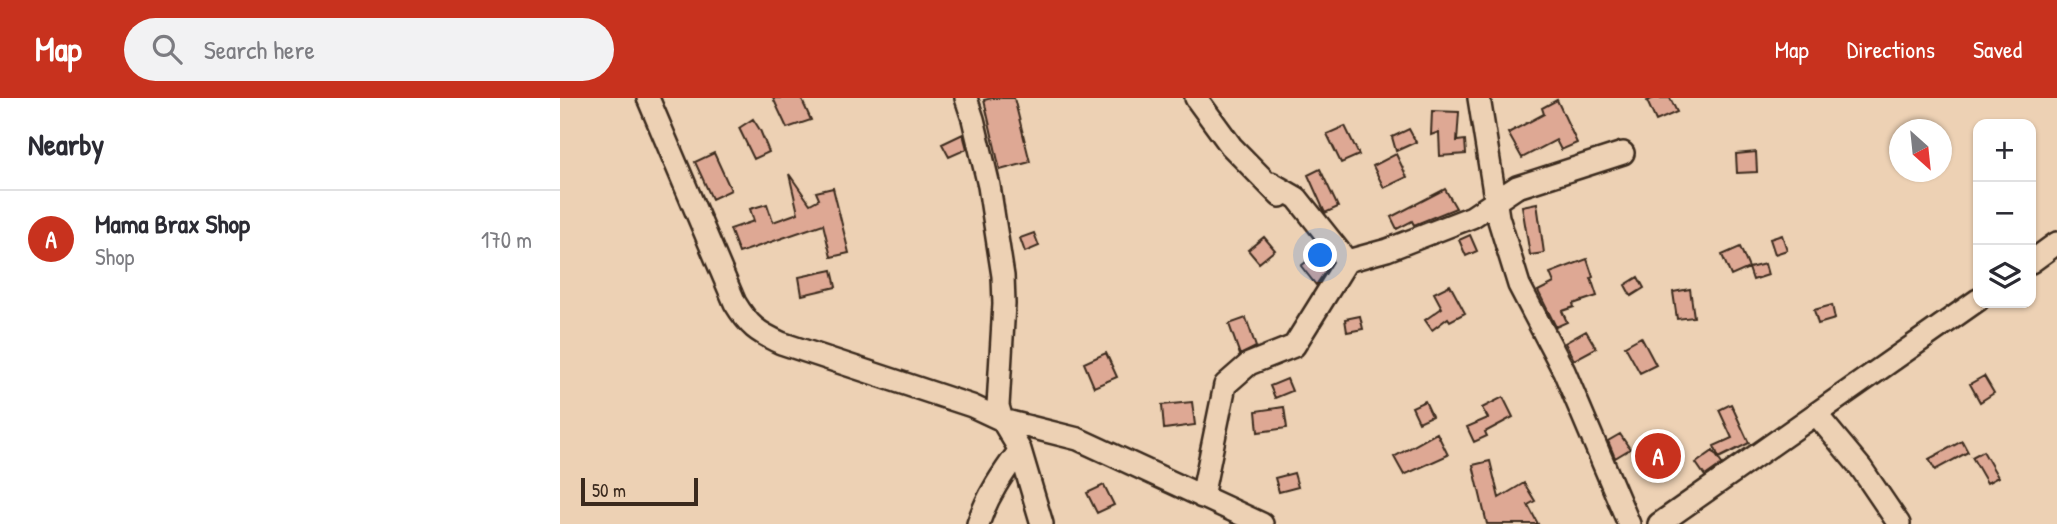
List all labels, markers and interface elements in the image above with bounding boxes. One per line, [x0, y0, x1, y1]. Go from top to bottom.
search box [124, 18, 614, 81]
text: Map [35, 27, 82, 71]
icon: search [148, 30, 186, 68]
text: Search here [204, 32, 315, 67]
text: Map [1775, 33, 1809, 65]
text: Directions [1847, 33, 1935, 65]
text: Saved [1973, 33, 2022, 65]
north arrow [1889, 119, 1952, 182]
map controls [1973, 119, 2036, 308]
button: + [1973, 119, 2036, 182]
text: Nearby [28, 124, 104, 164]
button: − [1973, 182, 2036, 245]
text: Mama Brax Shop [95, 206, 250, 241]
text: A [45, 224, 57, 255]
text: 170 m [481, 224, 532, 255]
your location [1303, 238, 1337, 272]
text: Shop [95, 241, 134, 272]
button: layers [1973, 245, 2036, 308]
pin: A [1635, 430, 1681, 482]
scale bar [581, 475, 698, 507]
text: 50 m [592, 477, 626, 503]

